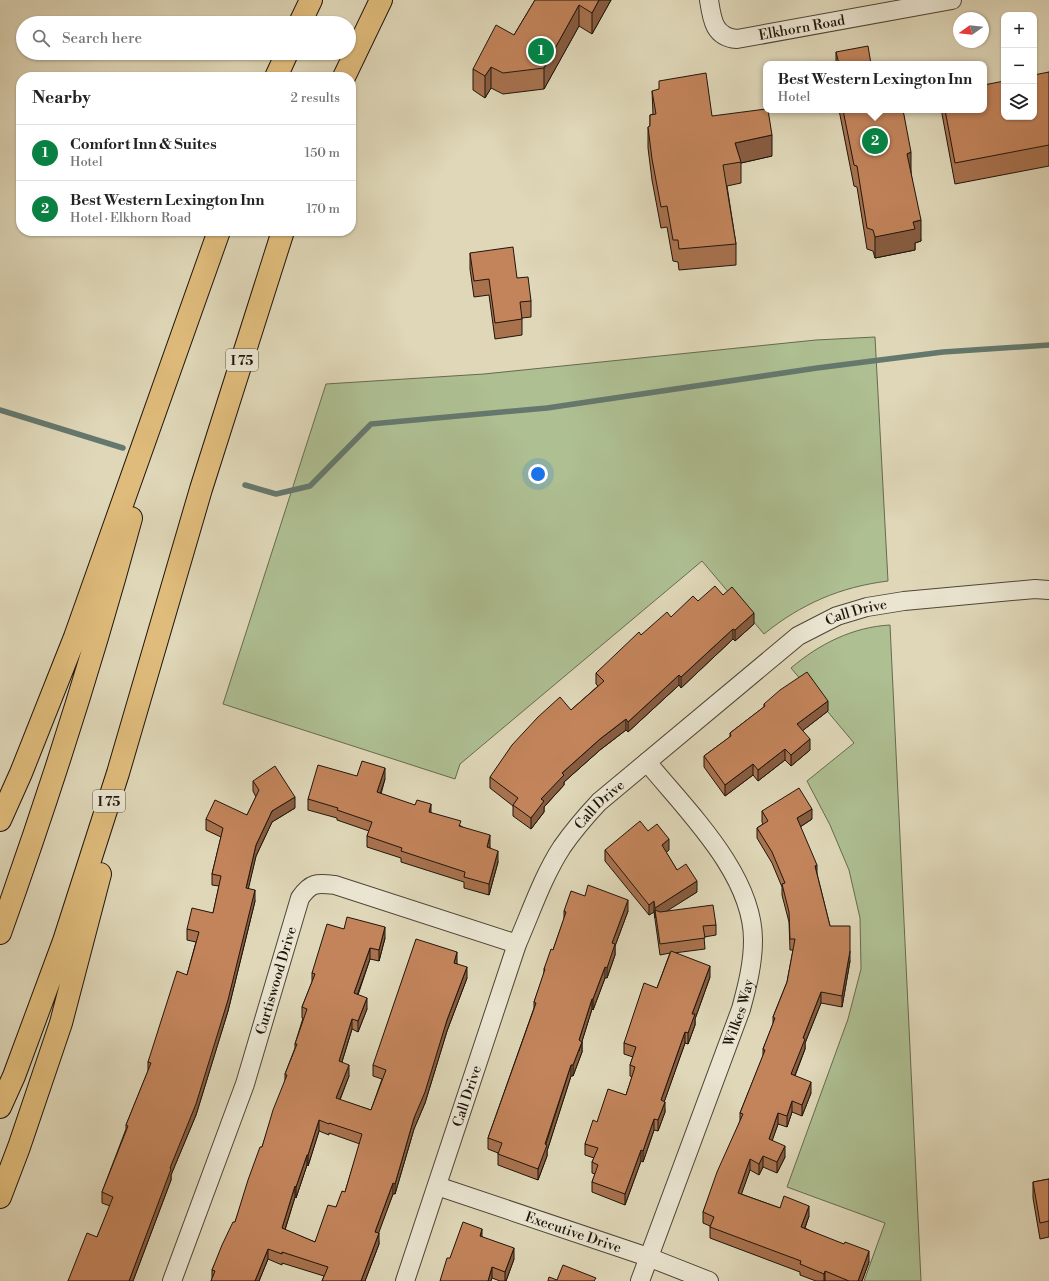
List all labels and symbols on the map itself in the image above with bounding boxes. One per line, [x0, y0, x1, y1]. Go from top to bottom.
street label: Elkhorn Road [757, 12, 846, 45]
north arrow [953, 12, 989, 48]
pin: 1 [528, 36, 554, 66]
pin: 2 [862, 126, 888, 156]
road number: I 75 [226, 349, 258, 371]
your location [528, 464, 548, 484]
street label: Call Drive [822, 596, 888, 630]
street label: Call Drive [571, 776, 629, 833]
road number: I 75 [93, 790, 125, 812]
street label: Curtiswood Drive [252, 925, 301, 1037]
street label: Wilkes Way [720, 977, 758, 1050]
street label: Call Drive [449, 1063, 486, 1129]
street label: Executive Drive [523, 1208, 624, 1257]

